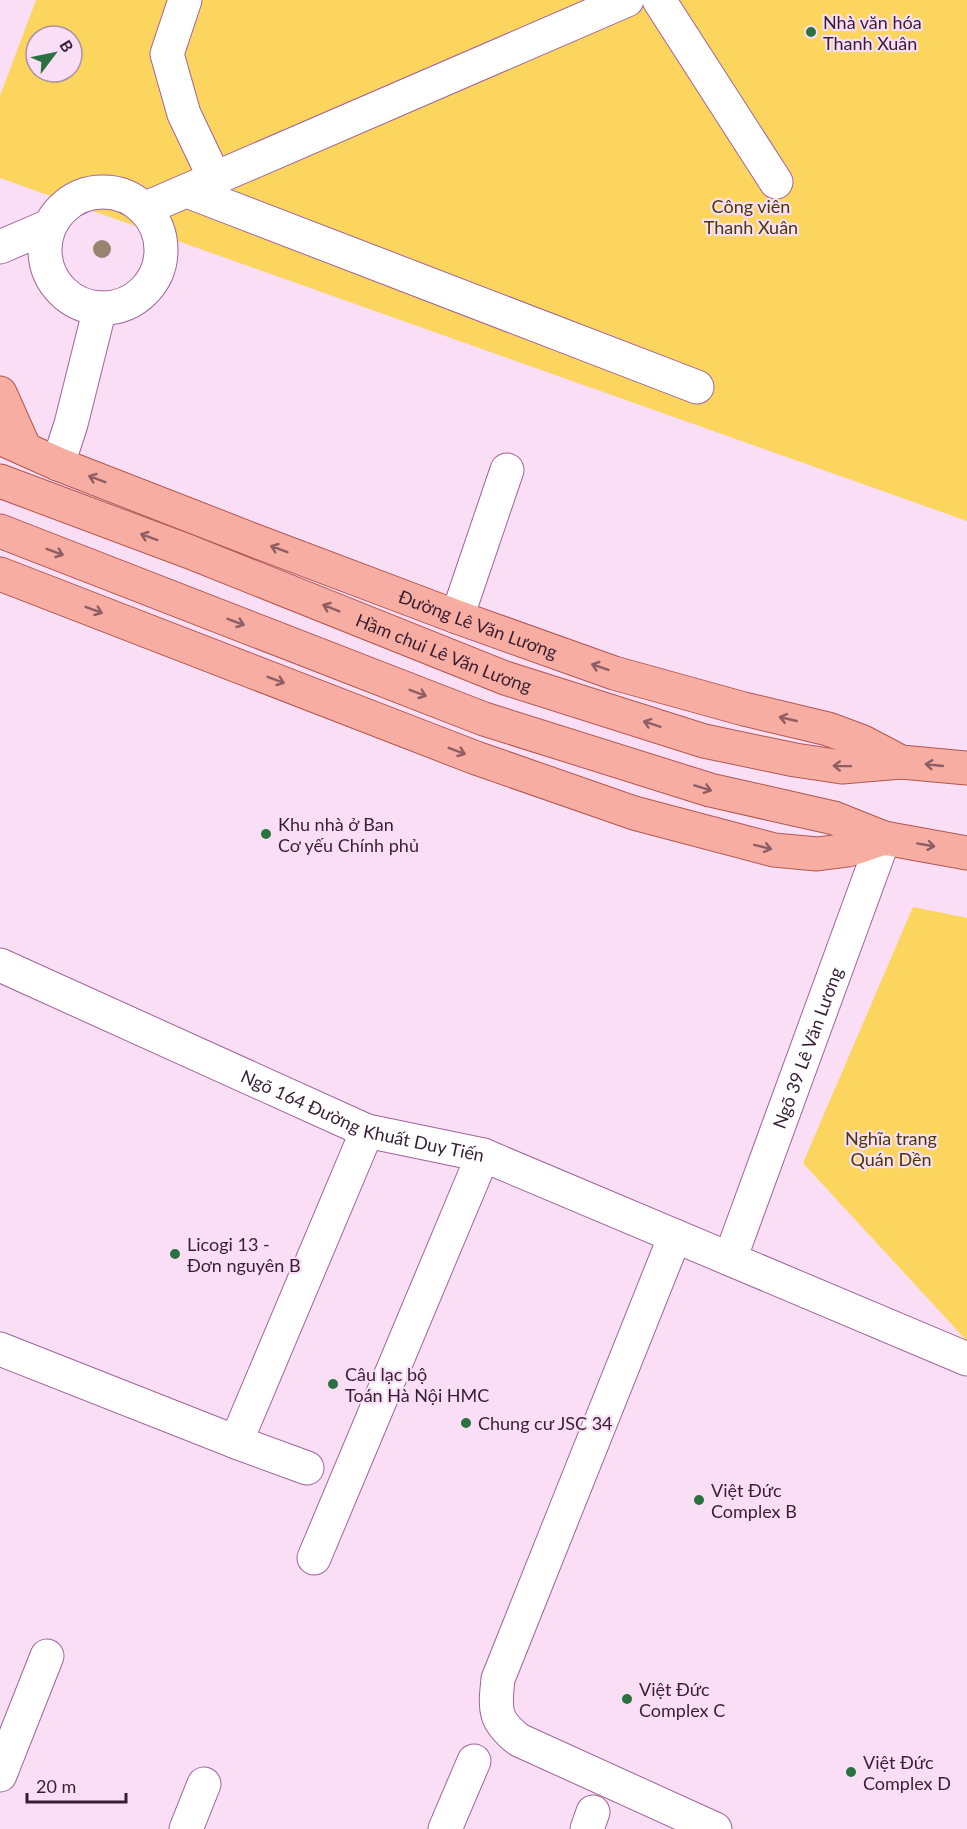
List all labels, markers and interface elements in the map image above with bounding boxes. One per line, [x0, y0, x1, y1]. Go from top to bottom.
place label: Nhà văn hóa Thanh Xuân [823, 11, 922, 54]
north arrow [24, 24, 84, 84]
marker: Nhà văn hóa Thanh Xuân [804, 25, 818, 39]
text: B [56, 36, 78, 55]
park label: Công viên Thanh Xuân [704, 195, 798, 238]
one-way arrow [88, 473, 107, 484]
one-way arrow [141, 531, 159, 542]
one-way arrow [270, 543, 289, 554]
one-way arrow [45, 547, 63, 558]
street label: Đường Lê Văn Lương [396, 585, 560, 663]
one-way arrow [322, 602, 341, 613]
one-way arrow [84, 605, 102, 616]
street label: Hầm chui Lê Văn Lương [353, 609, 534, 697]
one-way arrow [227, 618, 245, 629]
one-way arrow [591, 661, 610, 672]
one-way arrow [266, 676, 284, 687]
one-way arrow [408, 688, 427, 699]
one-way arrow [778, 713, 797, 725]
one-way arrow [643, 718, 662, 729]
one-way arrow [448, 746, 466, 757]
one-way arrow [924, 759, 944, 770]
one-way arrow [833, 760, 853, 772]
one-way arrow [693, 783, 712, 794]
place label: Khu nhà ở Ban Cơ yếu Chính phủ [278, 813, 419, 856]
marker: Khu nhà ở Ban Cơ yếu Chính phủ [259, 827, 273, 841]
one-way arrow [915, 840, 935, 851]
one-way arrow [753, 842, 772, 854]
street label: Ngõ 39 Lê Văn Lương [768, 964, 847, 1131]
street label: Ngõ 164 Đường Khuất Duy Tiến [238, 1065, 486, 1166]
park label: Nghĩa trang Quán Dền [845, 1127, 937, 1170]
place label: Licogi 13 - Đơn nguyên B [187, 1233, 301, 1276]
marker: Licogi 13 - Đơn nguyên B [168, 1247, 182, 1261]
place label: Câu lạc bộ Toán Hà Nội HMC [345, 1363, 489, 1406]
marker: Câu lạc bộ Toán Hà Nội HMC [326, 1377, 340, 1391]
place label: Chung cư JSC 34 [478, 1412, 613, 1434]
marker: Chung cư JSC 34 [459, 1416, 473, 1430]
place label: Việt Đức Complex B [711, 1479, 797, 1522]
marker: Việt Đức Complex B [692, 1493, 706, 1507]
place label: Việt Đức Complex C [639, 1678, 725, 1721]
marker: Việt Đức Complex C [620, 1692, 634, 1706]
place label: Việt Đức Complex D [863, 1751, 951, 1794]
marker: Việt Đức Complex D [844, 1765, 858, 1779]
scale bar [27, 1766, 126, 1804]
text: 20 m [36, 1775, 76, 1797]

